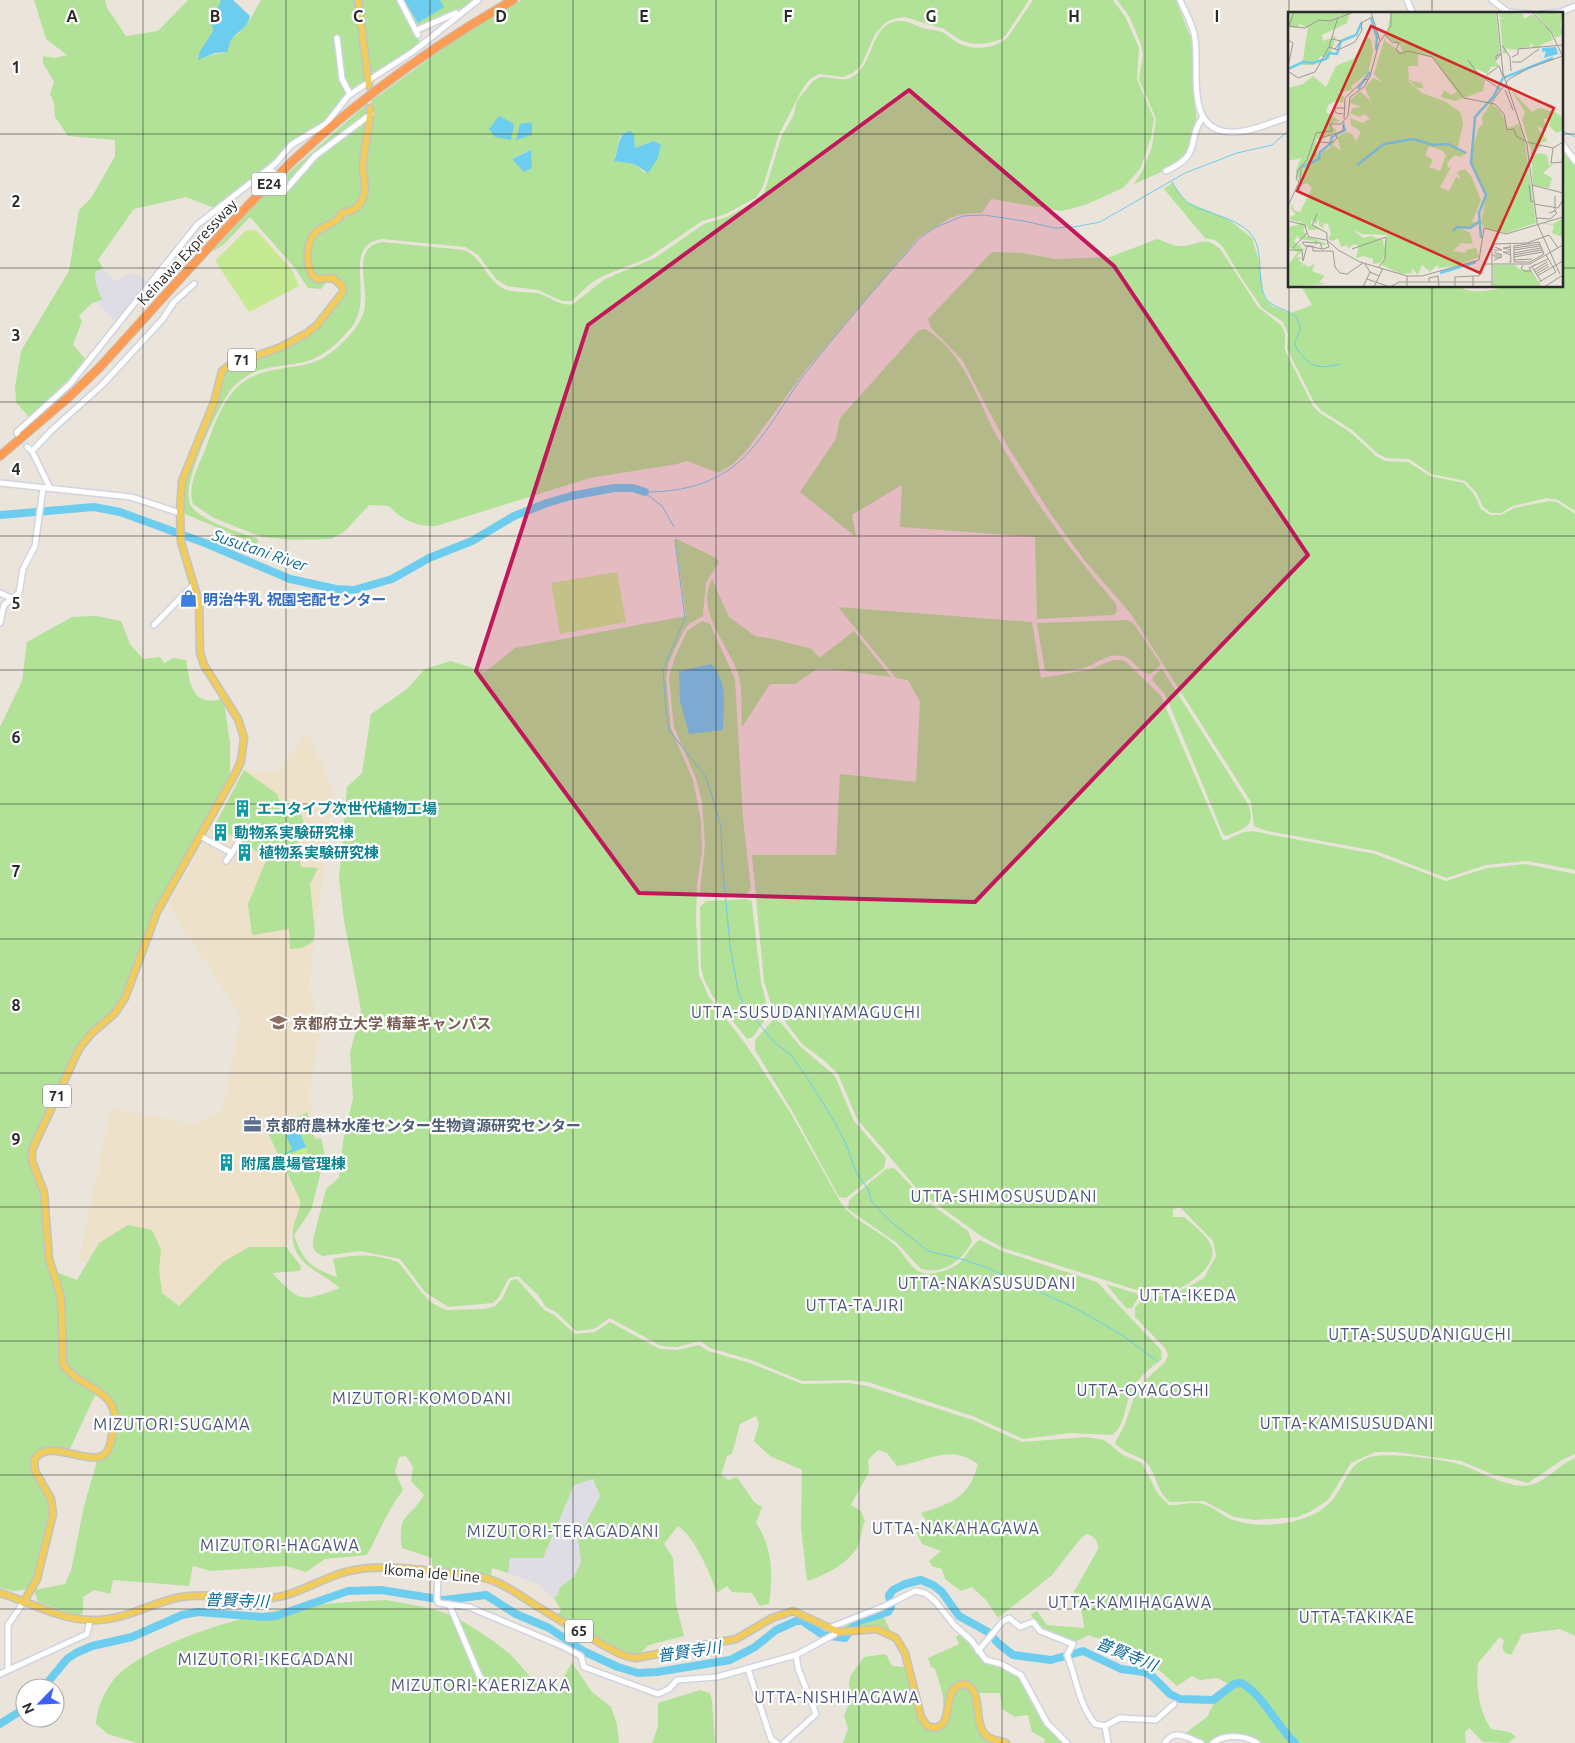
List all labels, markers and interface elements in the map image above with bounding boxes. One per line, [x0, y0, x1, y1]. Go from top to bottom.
text: A [66, 7, 78, 25]
text: B [210, 7, 220, 25]
text: C [353, 7, 363, 25]
text: D [495, 7, 507, 25]
text: E [639, 7, 649, 25]
text: F [784, 7, 793, 25]
text: G [925, 7, 937, 25]
text: H [1068, 7, 1080, 25]
text: I [1215, 7, 1219, 25]
inset map [1288, 12, 1562, 288]
text: 1 [11, 58, 21, 76]
road number: E24 [252, 172, 286, 195]
text: 2 [11, 192, 21, 210]
street label: Keinawa Expressway [134, 196, 240, 308]
text: 3 [11, 326, 21, 344]
road number: 71 [228, 348, 256, 372]
text: 4 [11, 460, 21, 478]
water label: Susutani River [209, 525, 311, 575]
shop icon: 明治牛乳 祝園宅配センター [179, 589, 199, 609]
place label: 明治牛乳 祝園宅配センター [203, 591, 387, 608]
text: 5 [11, 594, 21, 612]
text: 6 [11, 728, 21, 746]
building icon: エコタイプ次世代植物工場 [233, 798, 253, 818]
place label: エコタイプ次世代植物工場 [257, 800, 437, 817]
building icon: 動物系実験研究棟 [210, 822, 230, 842]
place label: 動物系実験研究棟 [234, 824, 354, 841]
building icon: 植物系実験研究棟 [235, 842, 255, 862]
place label: 植物系実験研究棟 [259, 844, 379, 861]
text: 7 [11, 862, 21, 880]
text: 8 [11, 996, 21, 1014]
district label: UTTA-SUSUDANIYAMAGUCHI [691, 1003, 921, 1021]
school or university icon: 京都府立大学 精華キャンパス [269, 1013, 289, 1033]
place label: 京都府立大学 精華キャンパス [293, 1015, 492, 1032]
road number: 71 [43, 1084, 71, 1108]
office icon: 京都府農林水産センター生物資源研究センター [242, 1115, 262, 1135]
place label: 京都府農林水産センター生物資源研究センター [266, 1117, 581, 1134]
text: 9 [11, 1130, 21, 1148]
building icon: 附属農場管理棟 [217, 1153, 237, 1173]
place label: 附属農場管理棟 [241, 1155, 346, 1172]
district label: UTTA-SHIMOSUSUDANI [911, 1187, 1097, 1205]
district label: UTTA-NAKASUSUDANI [898, 1274, 1076, 1292]
district label: UTTA-IKEDA [1139, 1286, 1237, 1304]
district label: UTTA-TAJIRI [806, 1296, 904, 1314]
district label: UTTA-SUSUDANIGUCHI [1328, 1325, 1512, 1343]
district label: UTTA-OYAGOSHI [1076, 1381, 1210, 1399]
district label: MIZUTORI-KOMODANI [332, 1389, 512, 1407]
district label: UTTA-KAMISUSUDANI [1260, 1414, 1434, 1432]
district label: MIZUTORI-SUGAMA [93, 1415, 251, 1433]
district label: UTTA-NAKAHAGAWA [872, 1519, 1040, 1537]
district label: MIZUTORI-TERAGADANI [467, 1522, 659, 1540]
district label: MIZUTORI-HAGAWA [200, 1536, 360, 1554]
street label: Ikoma Ide Line [383, 1560, 481, 1586]
water label: 普賢寺川 [205, 1590, 271, 1610]
district label: UTTA-KAMIHAGAWA [1048, 1593, 1212, 1611]
district label: UTTA-TAKIKAE [1299, 1608, 1415, 1626]
road number: 65 [565, 1620, 593, 1642]
water label: 普賢寺川 [1094, 1634, 1162, 1675]
water label: 普賢寺川 [656, 1637, 724, 1664]
district label: MIZUTORI-IKEGADANI [178, 1650, 354, 1668]
district label: MIZUTORI-KAERIZAKA [391, 1676, 571, 1694]
north arrow [15, 1678, 65, 1728]
district label: UTTA-NISHIHAGAWA [754, 1688, 920, 1706]
text: N [19, 1700, 38, 1716]

